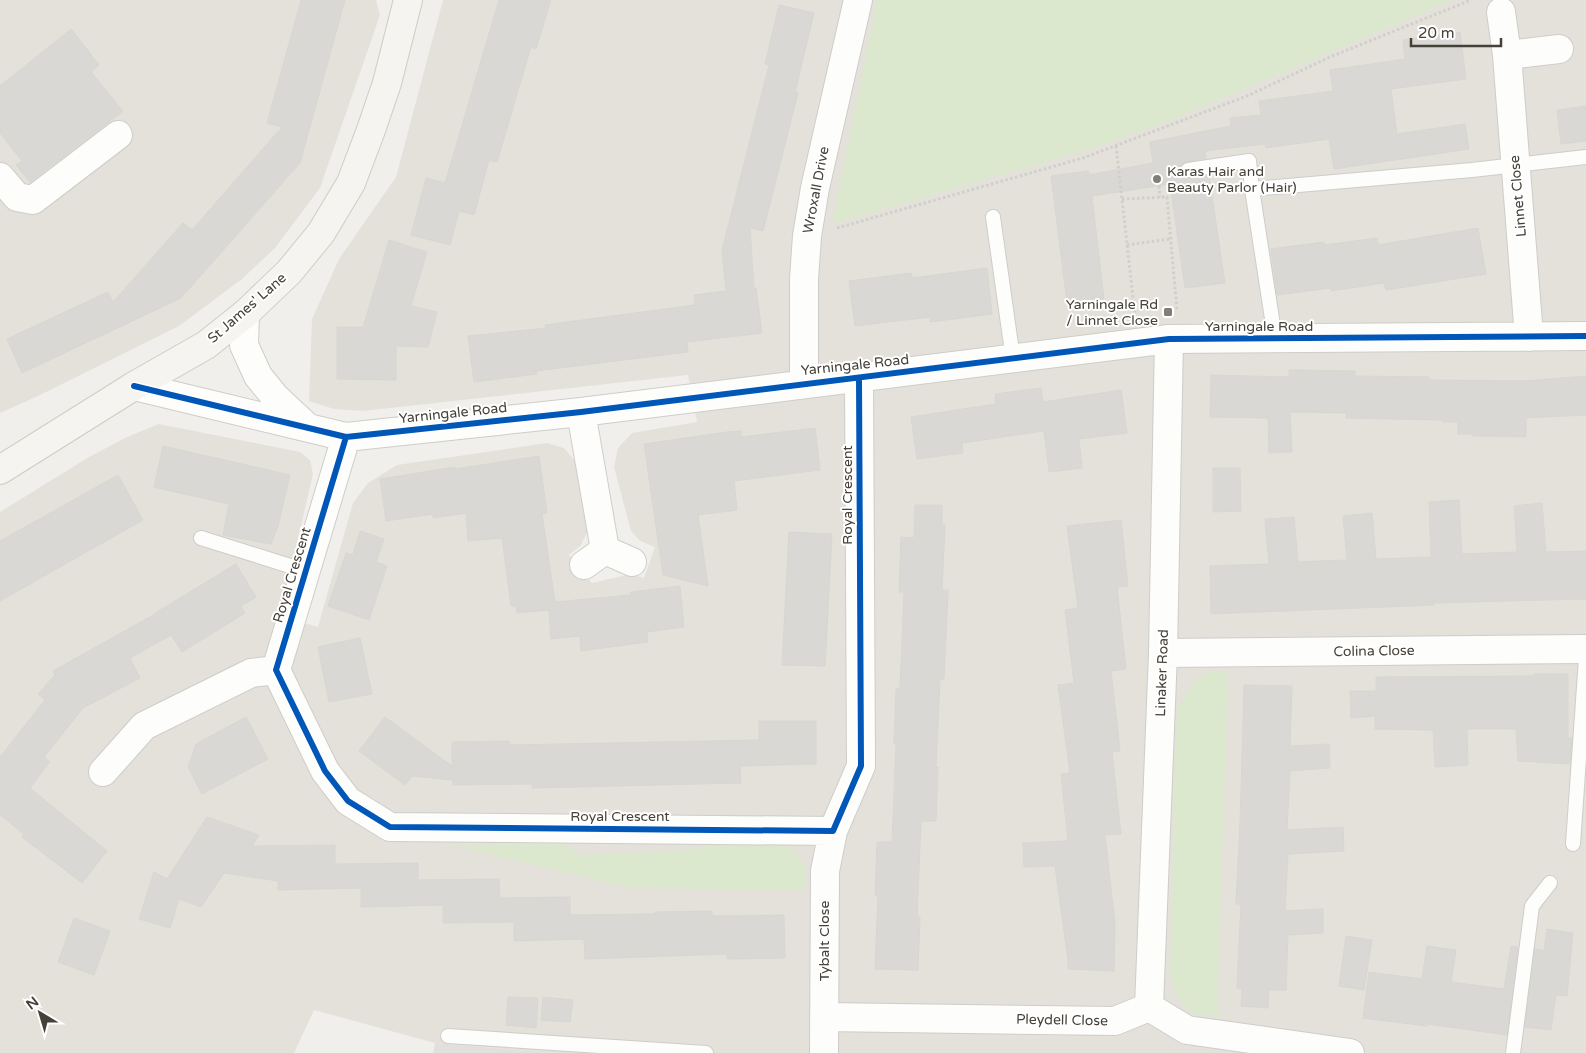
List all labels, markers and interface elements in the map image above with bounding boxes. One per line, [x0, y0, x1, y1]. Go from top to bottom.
scale bar [1411, 15, 1501, 47]
text: 20 m [1418, 24, 1455, 42]
street label: Wroxall Drive [799, 145, 833, 235]
street label: Linnet Close [1506, 154, 1530, 238]
place label: Karas Hair and Beauty Parlor (Hair) [1167, 163, 1297, 196]
marker: Karas Hair and Beauty Parlor (Hair) [1151, 173, 1163, 185]
street label: St James' Lane [204, 269, 290, 347]
place label: Yarningale Rd / Linnet Close [1066, 296, 1158, 329]
marker: Yarningale Rd / Linnet Close [1162, 306, 1174, 318]
street label: Yarningale Road [1205, 318, 1313, 335]
street label: Yarningale Road [800, 351, 910, 379]
street label: Yarningale Road [398, 399, 508, 427]
street label: Royal Crescent [839, 445, 856, 545]
street label: Royal Crescent [269, 524, 315, 625]
street label: Linaker Road [1152, 629, 1172, 717]
street label: Colina Close [1333, 642, 1415, 660]
street label: Royal Crescent [570, 808, 670, 825]
street label: Tybalt Close [816, 901, 833, 981]
north arrow [15, 988, 65, 1038]
text: N [23, 993, 42, 1013]
street label: Pleydell Close [1016, 1011, 1108, 1029]

